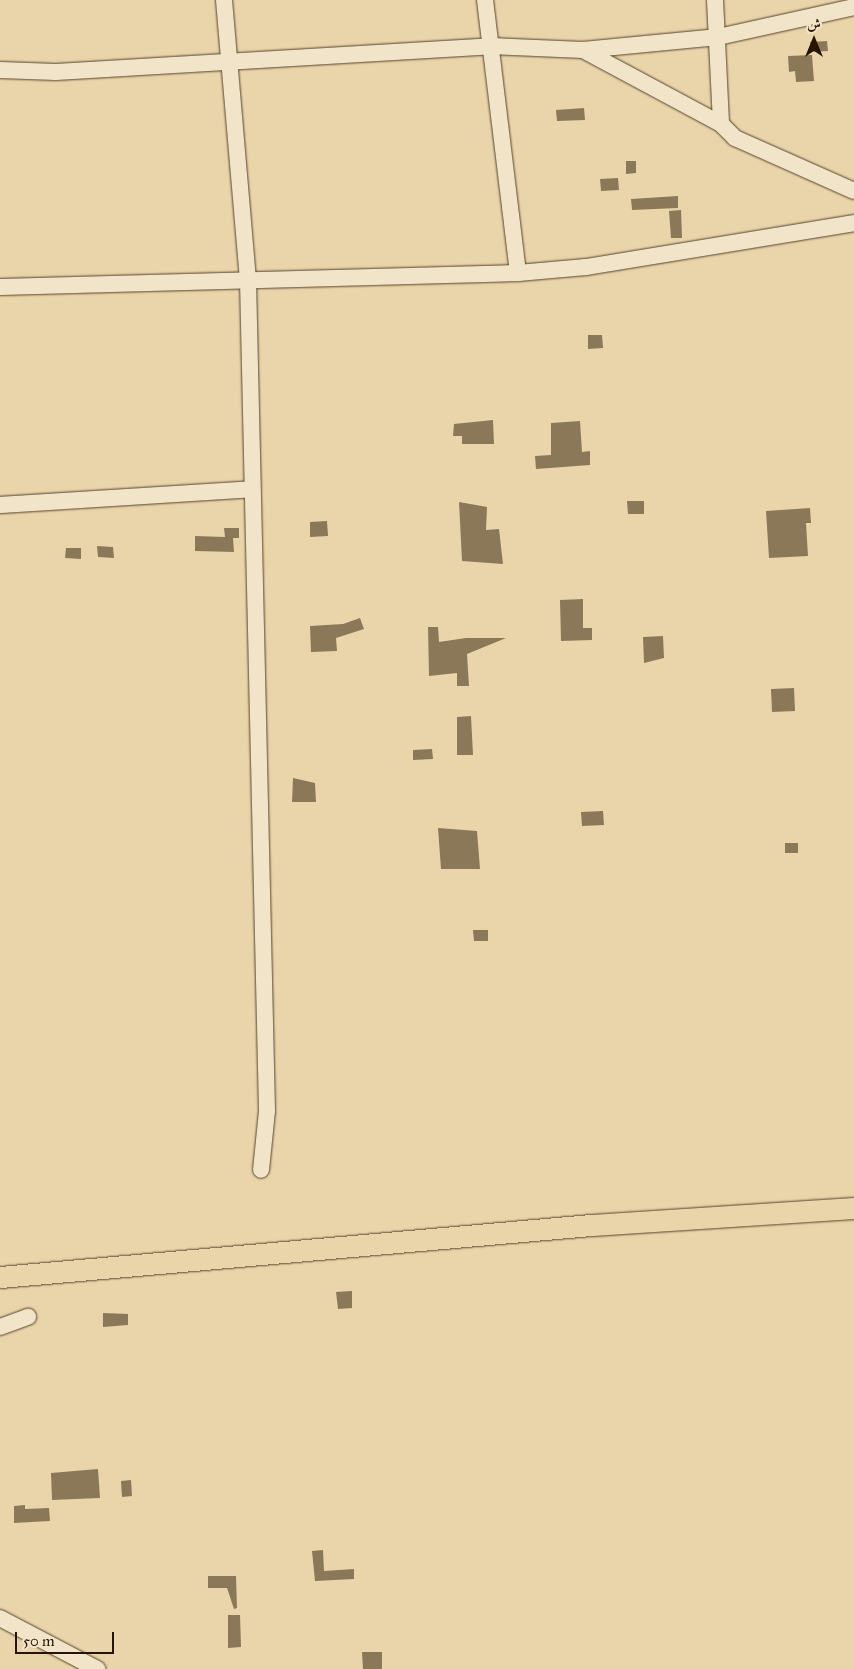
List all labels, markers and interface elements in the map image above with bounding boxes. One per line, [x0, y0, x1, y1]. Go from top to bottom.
north arrow [789, 15, 839, 65]
text: ش [807, 16, 821, 33]
scale bar [18, 1622, 116, 1654]
text: 50 m [23, 1632, 55, 1650]

